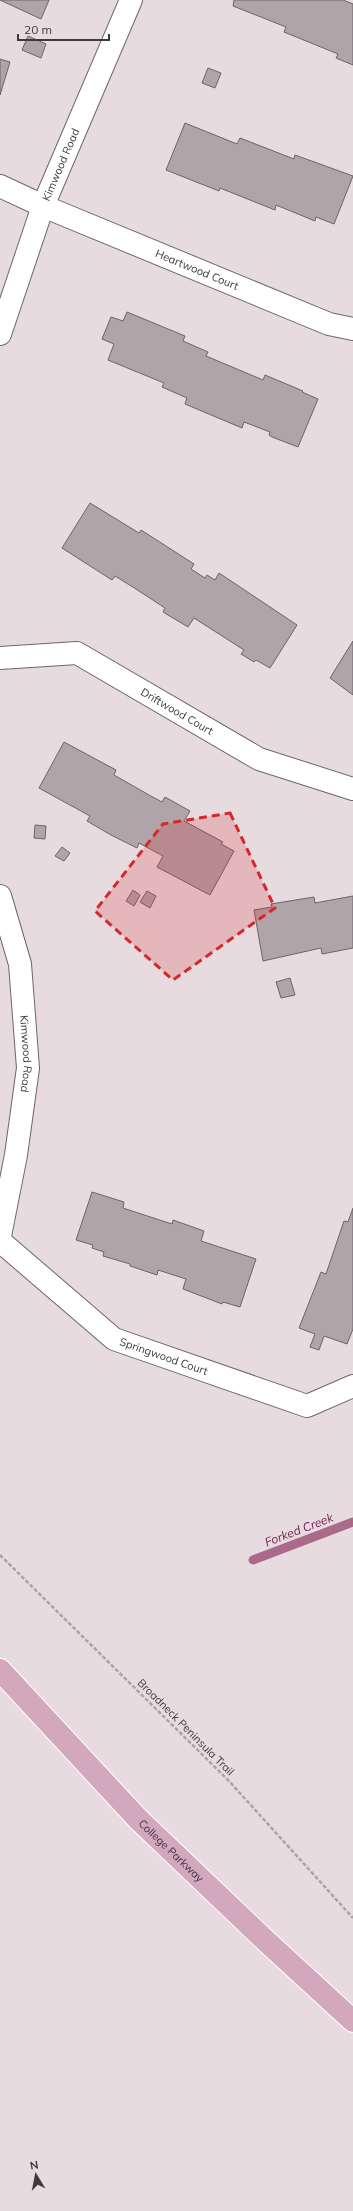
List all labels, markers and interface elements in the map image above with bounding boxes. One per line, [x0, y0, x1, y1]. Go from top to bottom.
scale bar [18, 16, 109, 42]
text: 20 m [24, 22, 52, 37]
street label: Kimwood Road [39, 126, 82, 203]
street label: Heartwood Court [153, 246, 241, 293]
street label: Driftwood Court [138, 685, 216, 738]
street label: Kimwood Road [17, 1015, 35, 1093]
street label: Springwood Court [118, 1334, 210, 1378]
water label: Forked Creek [262, 1509, 336, 1549]
street label: Broadneck Peninsula Trail [135, 1676, 237, 1778]
street label: College Parkway [136, 1816, 207, 1885]
north arrow [16, 2155, 56, 2195]
text: N [29, 2158, 40, 2173]

